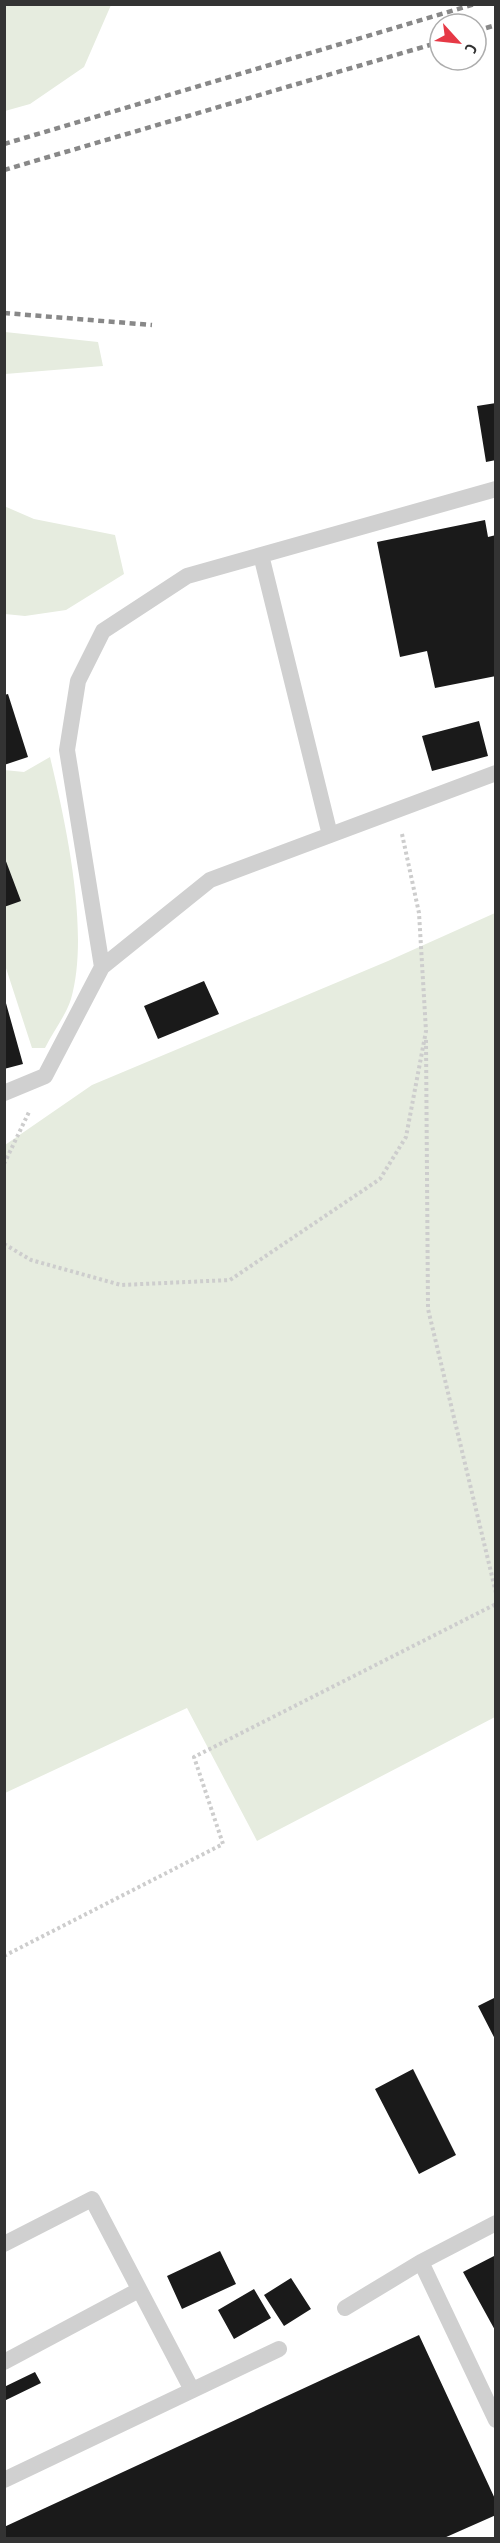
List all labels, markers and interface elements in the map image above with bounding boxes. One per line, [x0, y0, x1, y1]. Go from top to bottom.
north arrow [428, 12, 488, 72]
text: С [460, 41, 482, 57]

